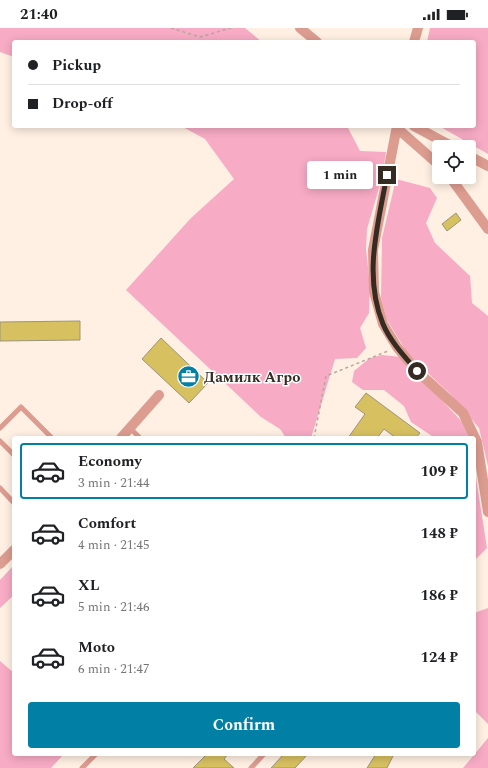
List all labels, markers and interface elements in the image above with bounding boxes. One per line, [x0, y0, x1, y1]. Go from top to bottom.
text: 21:40 [20, 3, 58, 26]
text: Pickup [52, 54, 101, 77]
text: Drop-off [52, 92, 113, 115]
map controls [432, 140, 476, 184]
button: locate [432, 140, 476, 184]
callout: 1 min [307, 161, 373, 189]
text: 1 min [323, 165, 357, 185]
route end [378, 166, 396, 184]
route start [408, 362, 426, 380]
office icon: Дамилк Агро [175, 364, 201, 390]
place label: Дамилк Агро [204, 366, 300, 389]
text: Economy [78, 450, 142, 473]
icon: car [30, 453, 66, 489]
text: 109 ₽ [421, 460, 458, 483]
text: 3 min · 21:44 [78, 473, 150, 493]
text: Comfort [78, 512, 136, 535]
icon: car [30, 515, 66, 551]
text: 148 ₽ [421, 522, 458, 545]
text: 4 min · 21:45 [78, 535, 150, 555]
text: XL [78, 574, 99, 597]
icon: car [30, 577, 66, 613]
text: 186 ₽ [421, 584, 458, 607]
text: 5 min · 21:46 [78, 597, 150, 617]
text: Moto [78, 636, 115, 659]
icon: car [30, 639, 66, 675]
text: 124 ₽ [421, 646, 458, 669]
text: 6 min · 21:47 [78, 659, 150, 679]
button: Confirm [28, 702, 460, 748]

